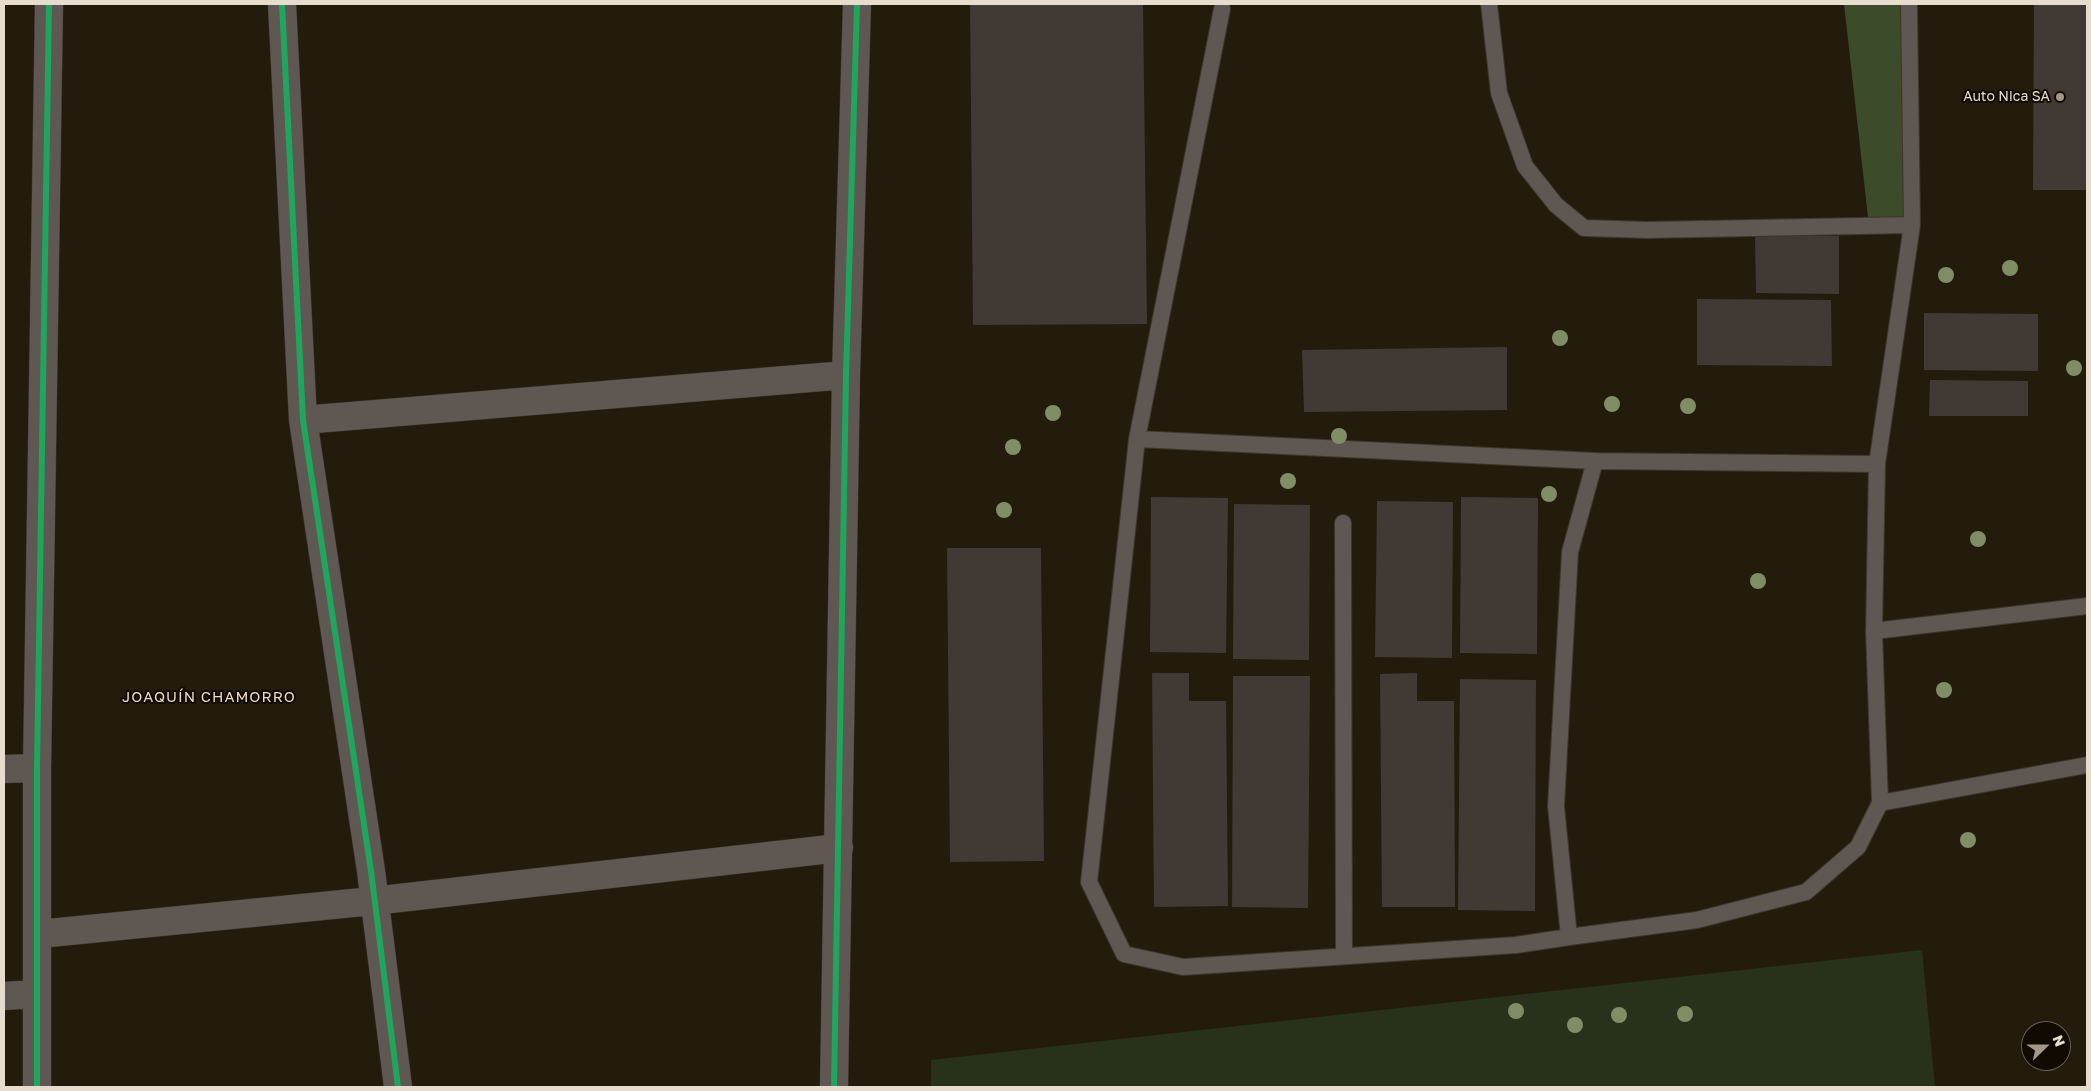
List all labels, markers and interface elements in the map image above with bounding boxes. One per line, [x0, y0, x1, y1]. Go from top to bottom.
place label: Auto Nica SA [1963, 89, 2050, 105]
marker: Auto Nica SA [2054, 91, 2066, 103]
district label: JOAQUÍN CHAMORRO [120, 688, 298, 706]
north arrow [2021, 1021, 2071, 1071]
text: N [2050, 1032, 2069, 1049]

